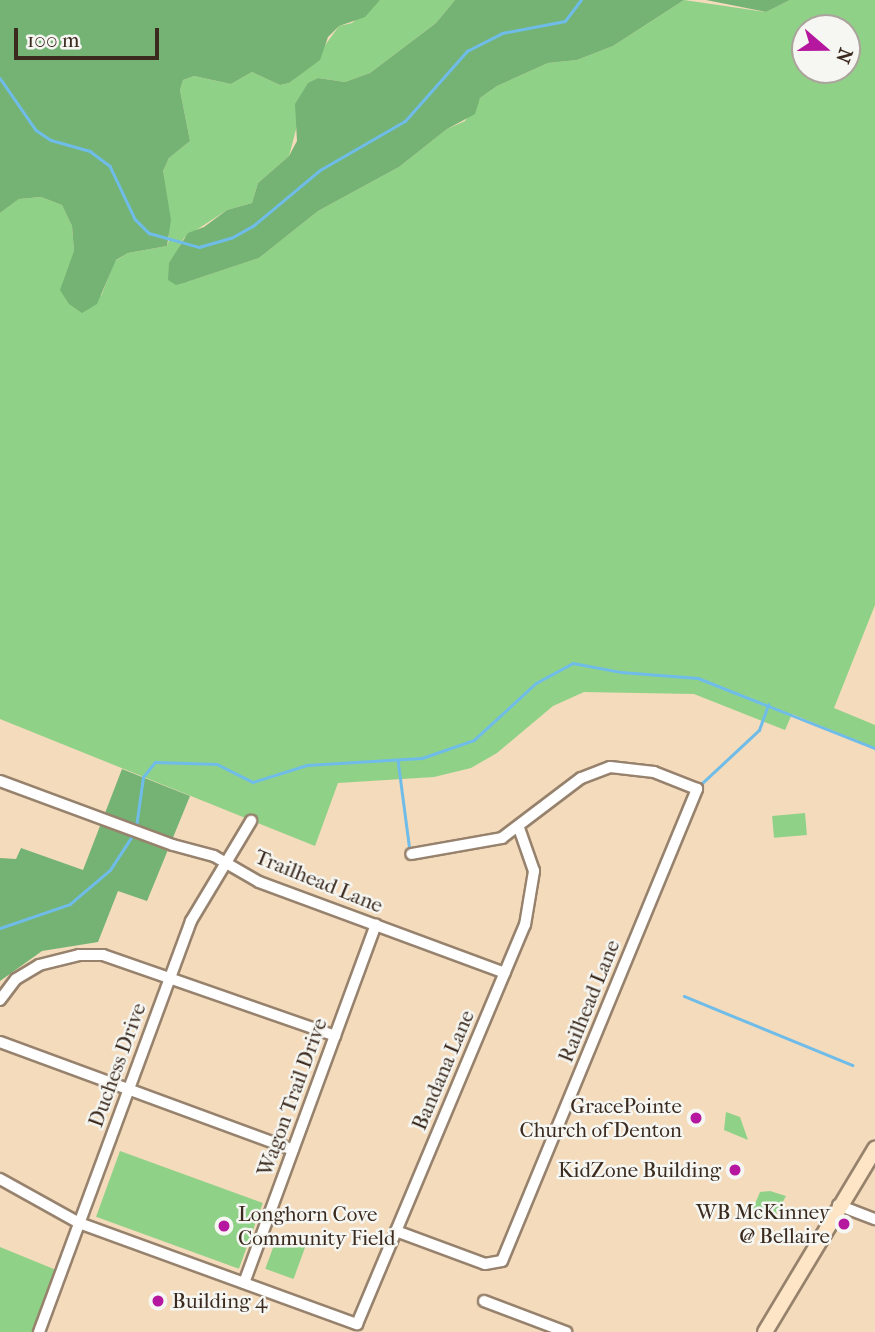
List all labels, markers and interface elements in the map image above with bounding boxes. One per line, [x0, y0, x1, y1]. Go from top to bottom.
scale bar [18, 14, 163, 58]
north arrow [791, 14, 861, 84]
text: 100 m [27, 28, 80, 52]
text: N [831, 45, 857, 66]
street label: Trailhead Lane [251, 844, 387, 918]
street label: Railhead Lane [553, 936, 625, 1066]
street label: Duchess Drive [83, 999, 151, 1131]
street label: Bandana Lane [406, 1006, 480, 1134]
street label: Wagon Trail Drive [252, 1014, 332, 1180]
place label: GracePointe Church of Denton [520, 1093, 682, 1143]
marker: GracePointe Church of Denton [688, 1110, 704, 1126]
place label: KidZone Building [558, 1157, 721, 1183]
marker: KidZone Building [727, 1162, 743, 1178]
place label: WB McKinney @ Bellaire [696, 1199, 830, 1249]
place label: Longhorn Cove Community Field [238, 1201, 395, 1251]
marker: WB McKinney @ Bellaire [836, 1216, 852, 1232]
marker: Longhorn Cove Community Field [216, 1218, 232, 1234]
place label: Building 4 [172, 1288, 267, 1314]
marker: Building 4 [150, 1293, 166, 1309]

